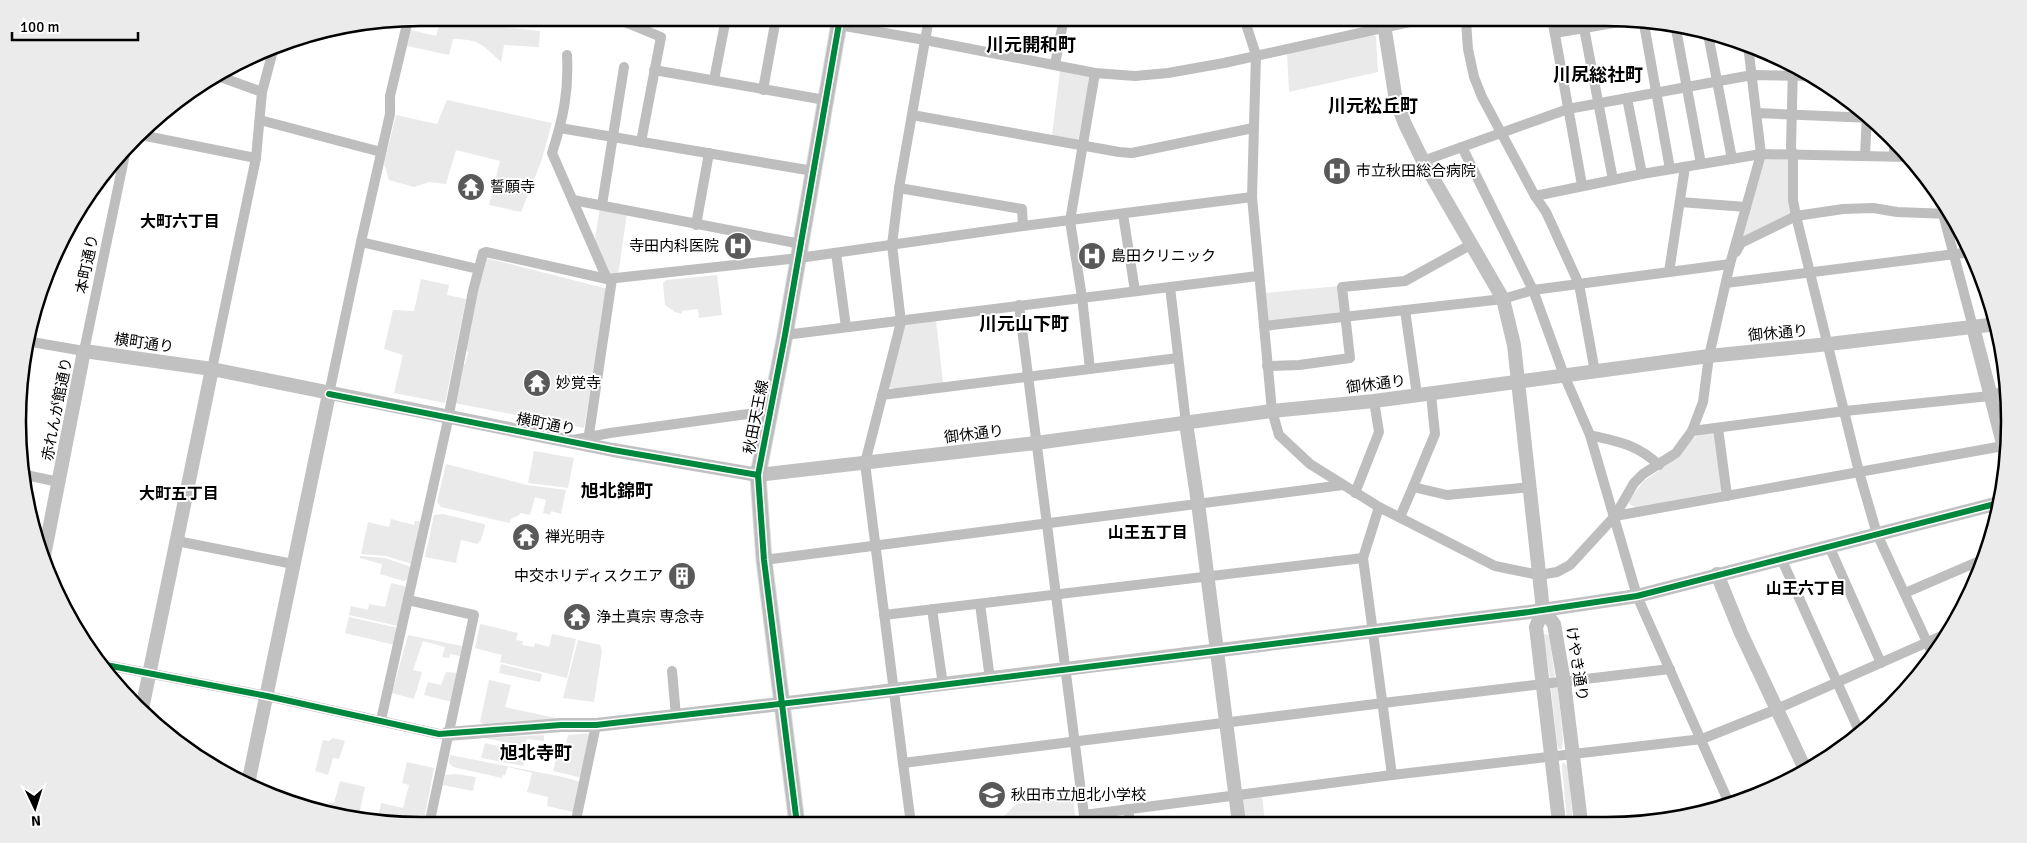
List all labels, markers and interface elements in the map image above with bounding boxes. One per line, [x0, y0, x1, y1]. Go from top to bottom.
scale bar [12, 10, 139, 42]
text: 100 m [20, 18, 60, 36]
district label: 川元開和町 [986, 34, 1076, 56]
district label: 川尻総社町 [1553, 64, 1643, 86]
district label: 川元松丘町 [1328, 95, 1418, 117]
hospital icon: 市立秋田総合病院 [1322, 156, 1352, 186]
place label: 市立秋田総合病院 [1356, 162, 1476, 180]
temple icon: 誓願寺 [456, 172, 486, 202]
place label: 誓願寺 [490, 178, 535, 196]
district label: 大町六丁目 [140, 212, 220, 232]
hospital icon: 寺田内科医院 [723, 231, 753, 261]
street label: 本町通り [72, 233, 102, 295]
place label: 寺田内科医院 [629, 237, 719, 255]
hospital icon: 島田クリニック [1077, 241, 1107, 271]
place label: 島田クリニック [1111, 247, 1216, 265]
district label: 川元山下町 [979, 313, 1069, 335]
street label: 御休通り [1747, 321, 1809, 345]
street label: 横町通り [113, 330, 175, 356]
street label: 赤れんが館通り [38, 356, 76, 462]
temple icon: 妙覚寺 [522, 368, 552, 398]
street label: 御休通り [1345, 371, 1407, 397]
place label: 妙覚寺 [556, 374, 601, 392]
street label: 秋田天王線 [740, 378, 772, 456]
street label: 横町通り [515, 409, 577, 439]
street label: 御休通り [943, 421, 1005, 447]
district label: 旭北錦町 [581, 480, 653, 502]
district label: 大町五丁目 [139, 484, 219, 504]
temple icon: 禅光明寺 [511, 522, 541, 552]
district label: 山王五丁目 [1108, 523, 1188, 543]
place label: 禅光明寺 [545, 528, 605, 546]
building icon: 中交ホリディスクエア [667, 561, 697, 591]
place label: 中交ホリディスクエア [514, 567, 663, 585]
district label: 山王六丁目 [1766, 579, 1846, 599]
temple icon: 浄土真宗 専念寺 [562, 602, 592, 632]
place label: 浄土真宗 専念寺 [596, 608, 704, 626]
street label: けやき通り [1562, 626, 1592, 702]
district label: 旭北寺町 [500, 742, 572, 764]
school or university icon: 秋田市立旭北小学校 [977, 780, 1007, 810]
north arrow [10, 783, 60, 833]
place label: 秋田市立旭北小学校 [1011, 786, 1146, 804]
text: N [30, 812, 41, 829]

